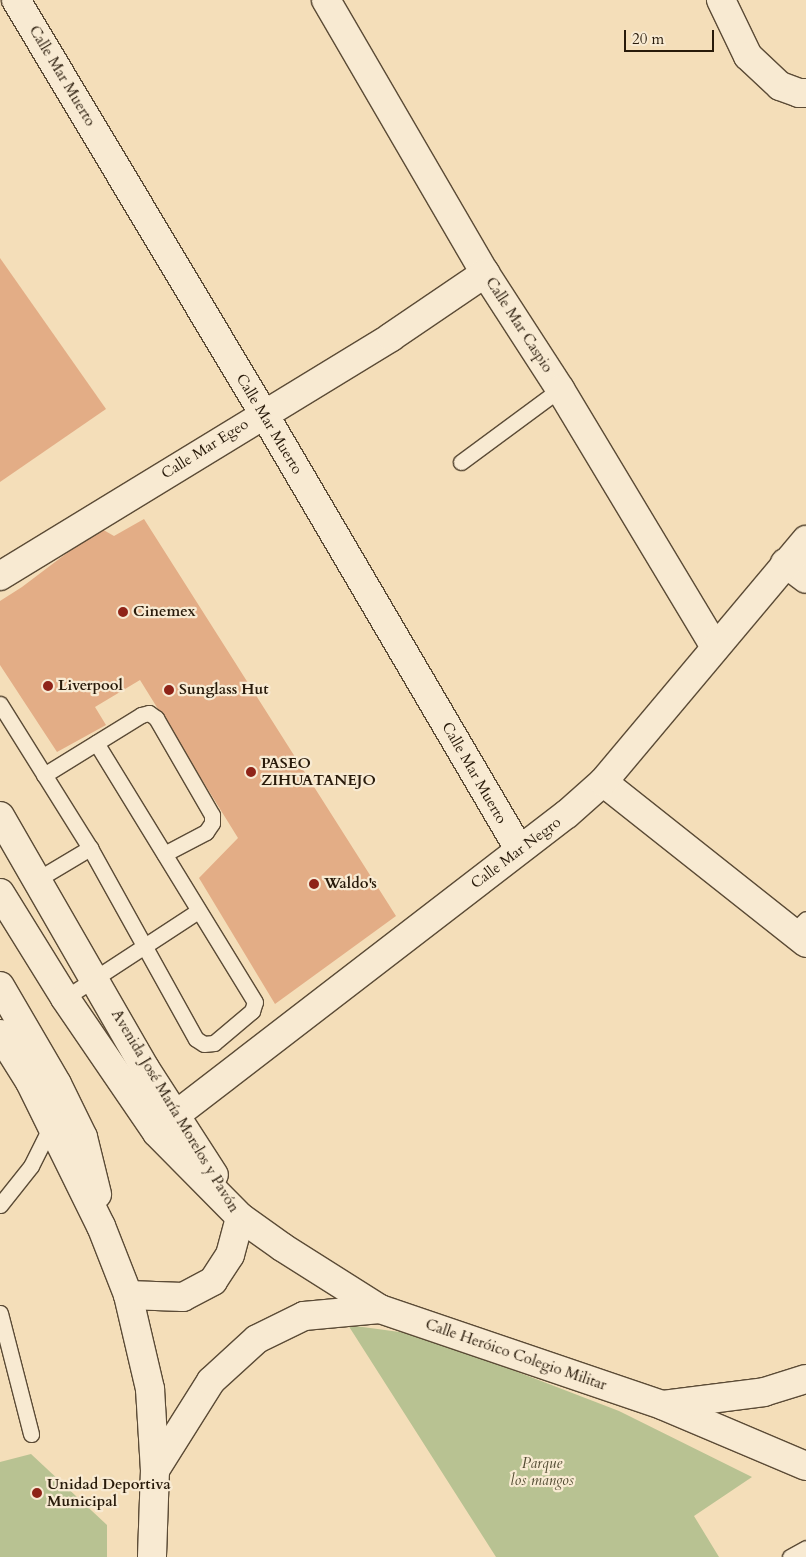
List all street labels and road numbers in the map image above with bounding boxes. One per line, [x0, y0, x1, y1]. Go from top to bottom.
street label: Calle Mar Muerto [25, 22, 99, 130]
street label: Calle Mar Caspio [482, 274, 556, 376]
street label: Calle Mar Muerto [232, 370, 306, 478]
street label: Calle Mar Egeo [158, 415, 252, 483]
street label: Calle Mar Muerto [438, 719, 510, 827]
street label: Calle Mar Negro [467, 813, 565, 893]
street label: Avenida José María Morelos y Pavón [107, 1006, 243, 1216]
street label: Calle Heróico Colegio Militar [423, 1315, 609, 1395]

